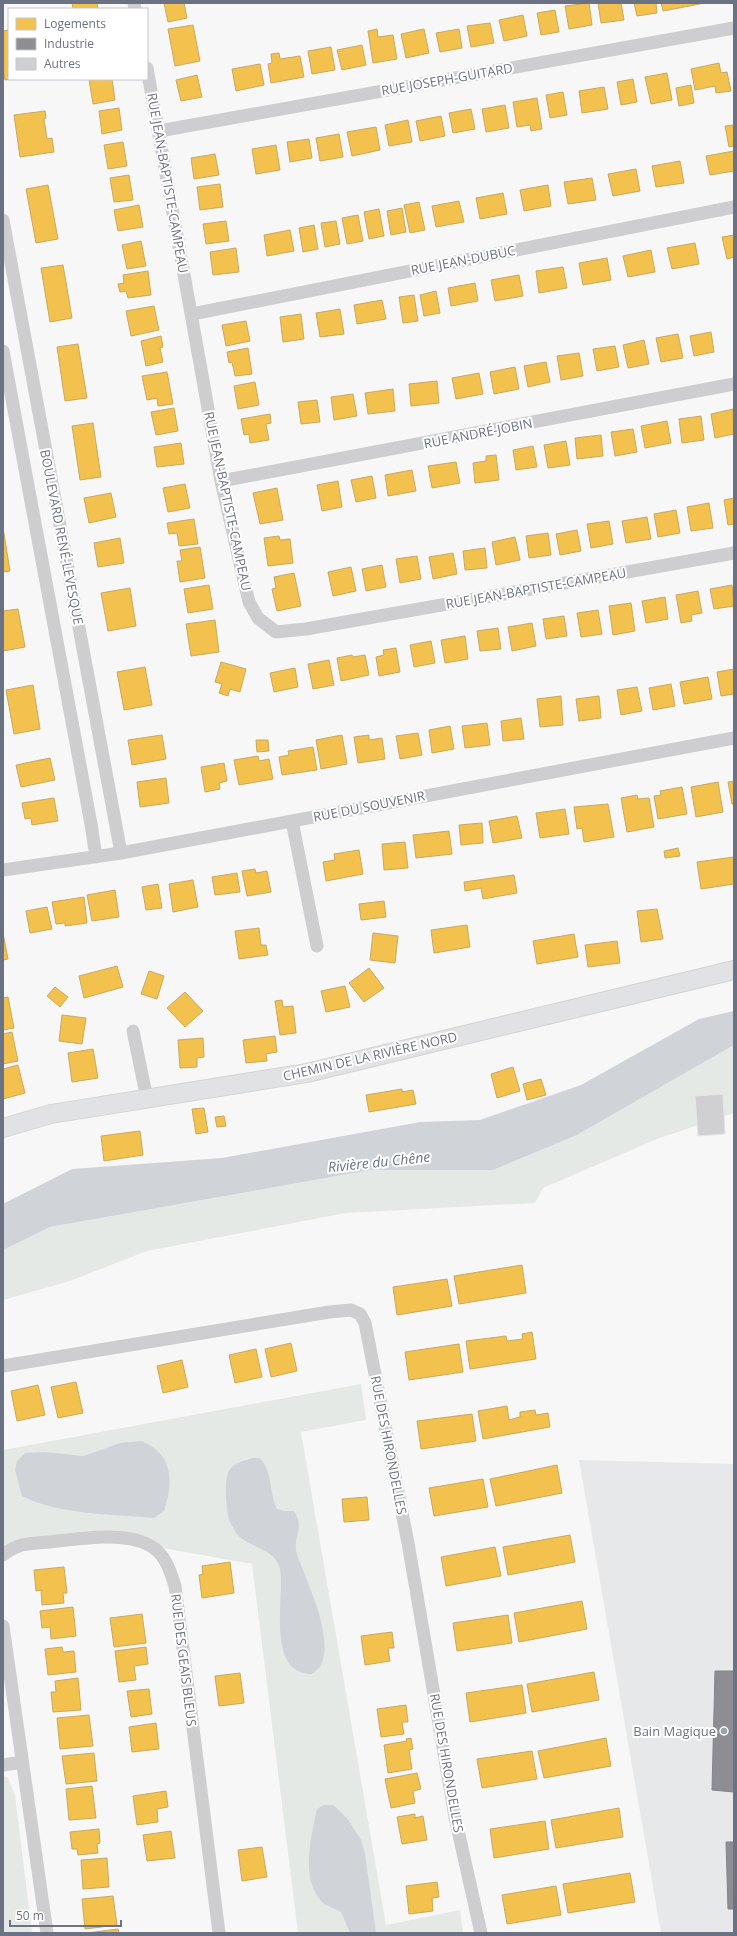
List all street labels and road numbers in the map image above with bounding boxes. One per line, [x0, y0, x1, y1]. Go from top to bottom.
street label: RUE JOSEPH-GUITARD [380, 59, 514, 99]
street label: RUE JEAN-BAPTISTE-CAMPEAU [143, 91, 193, 275]
street label: RUE JEAN-DUBUC [409, 241, 517, 279]
street label: RUE JEAN-BAPTISTE-CAMPEAU [200, 410, 256, 592]
street label: RUE ANDRÉ-JOBIN [422, 414, 534, 452]
street label: BOULEVARD RENÉ-LEVESQUE [36, 448, 88, 626]
street label: RUE JEAN-BAPTISTE-CAMPEAU [444, 563, 628, 613]
street label: RUE DU SOUVENIR [312, 786, 426, 826]
street label: CHEMIN DE LA RIVIÈRE NORD [281, 1027, 459, 1085]
street label: RUE DES HIRONDELLES [367, 1374, 411, 1516]
street label: RUE DES GEAIS BLEUS [167, 1593, 201, 1727]
street label: RUE DES HIRONDELLES [426, 1692, 468, 1834]

